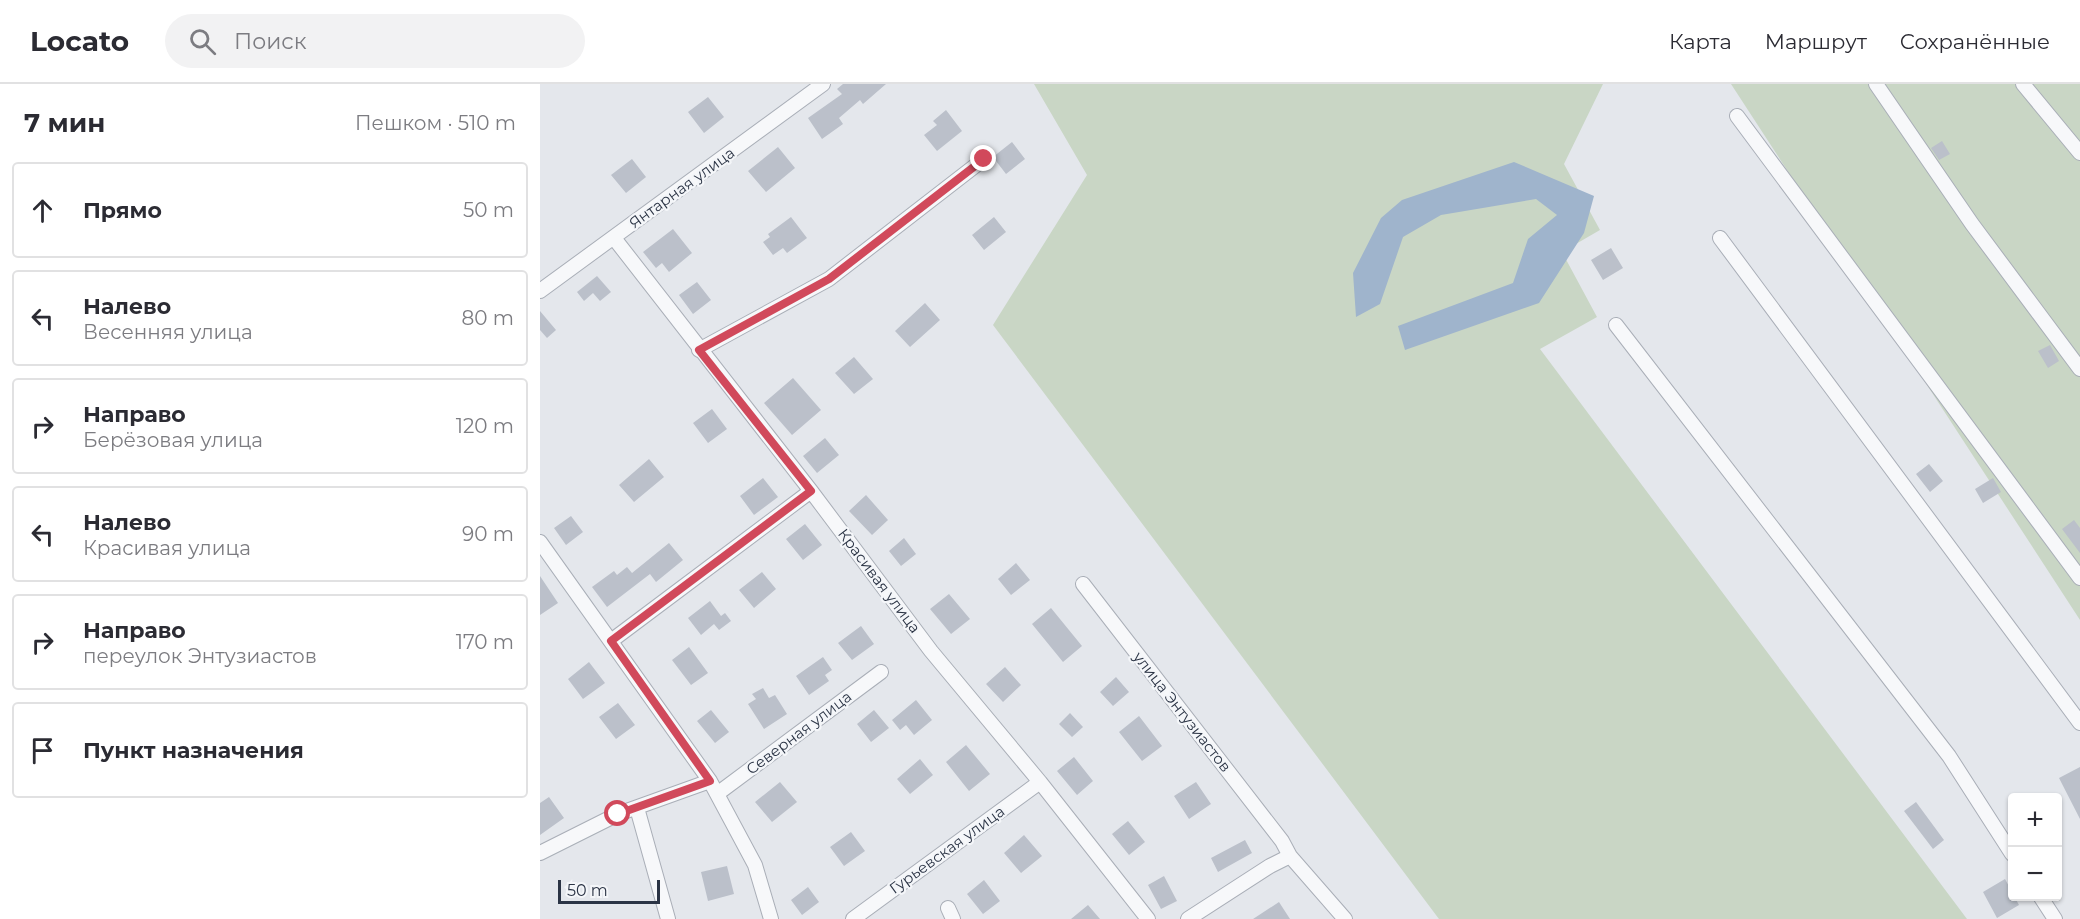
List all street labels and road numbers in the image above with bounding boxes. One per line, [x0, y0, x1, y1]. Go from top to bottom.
street label: Янтарная улица [625, 143, 738, 232]
street label: Красивая улица [834, 525, 925, 637]
street label: улица Энтузиастов [1129, 647, 1235, 776]
street label: Северная улица [742, 687, 855, 778]
street label: Гурьевская улица [885, 801, 1008, 898]

